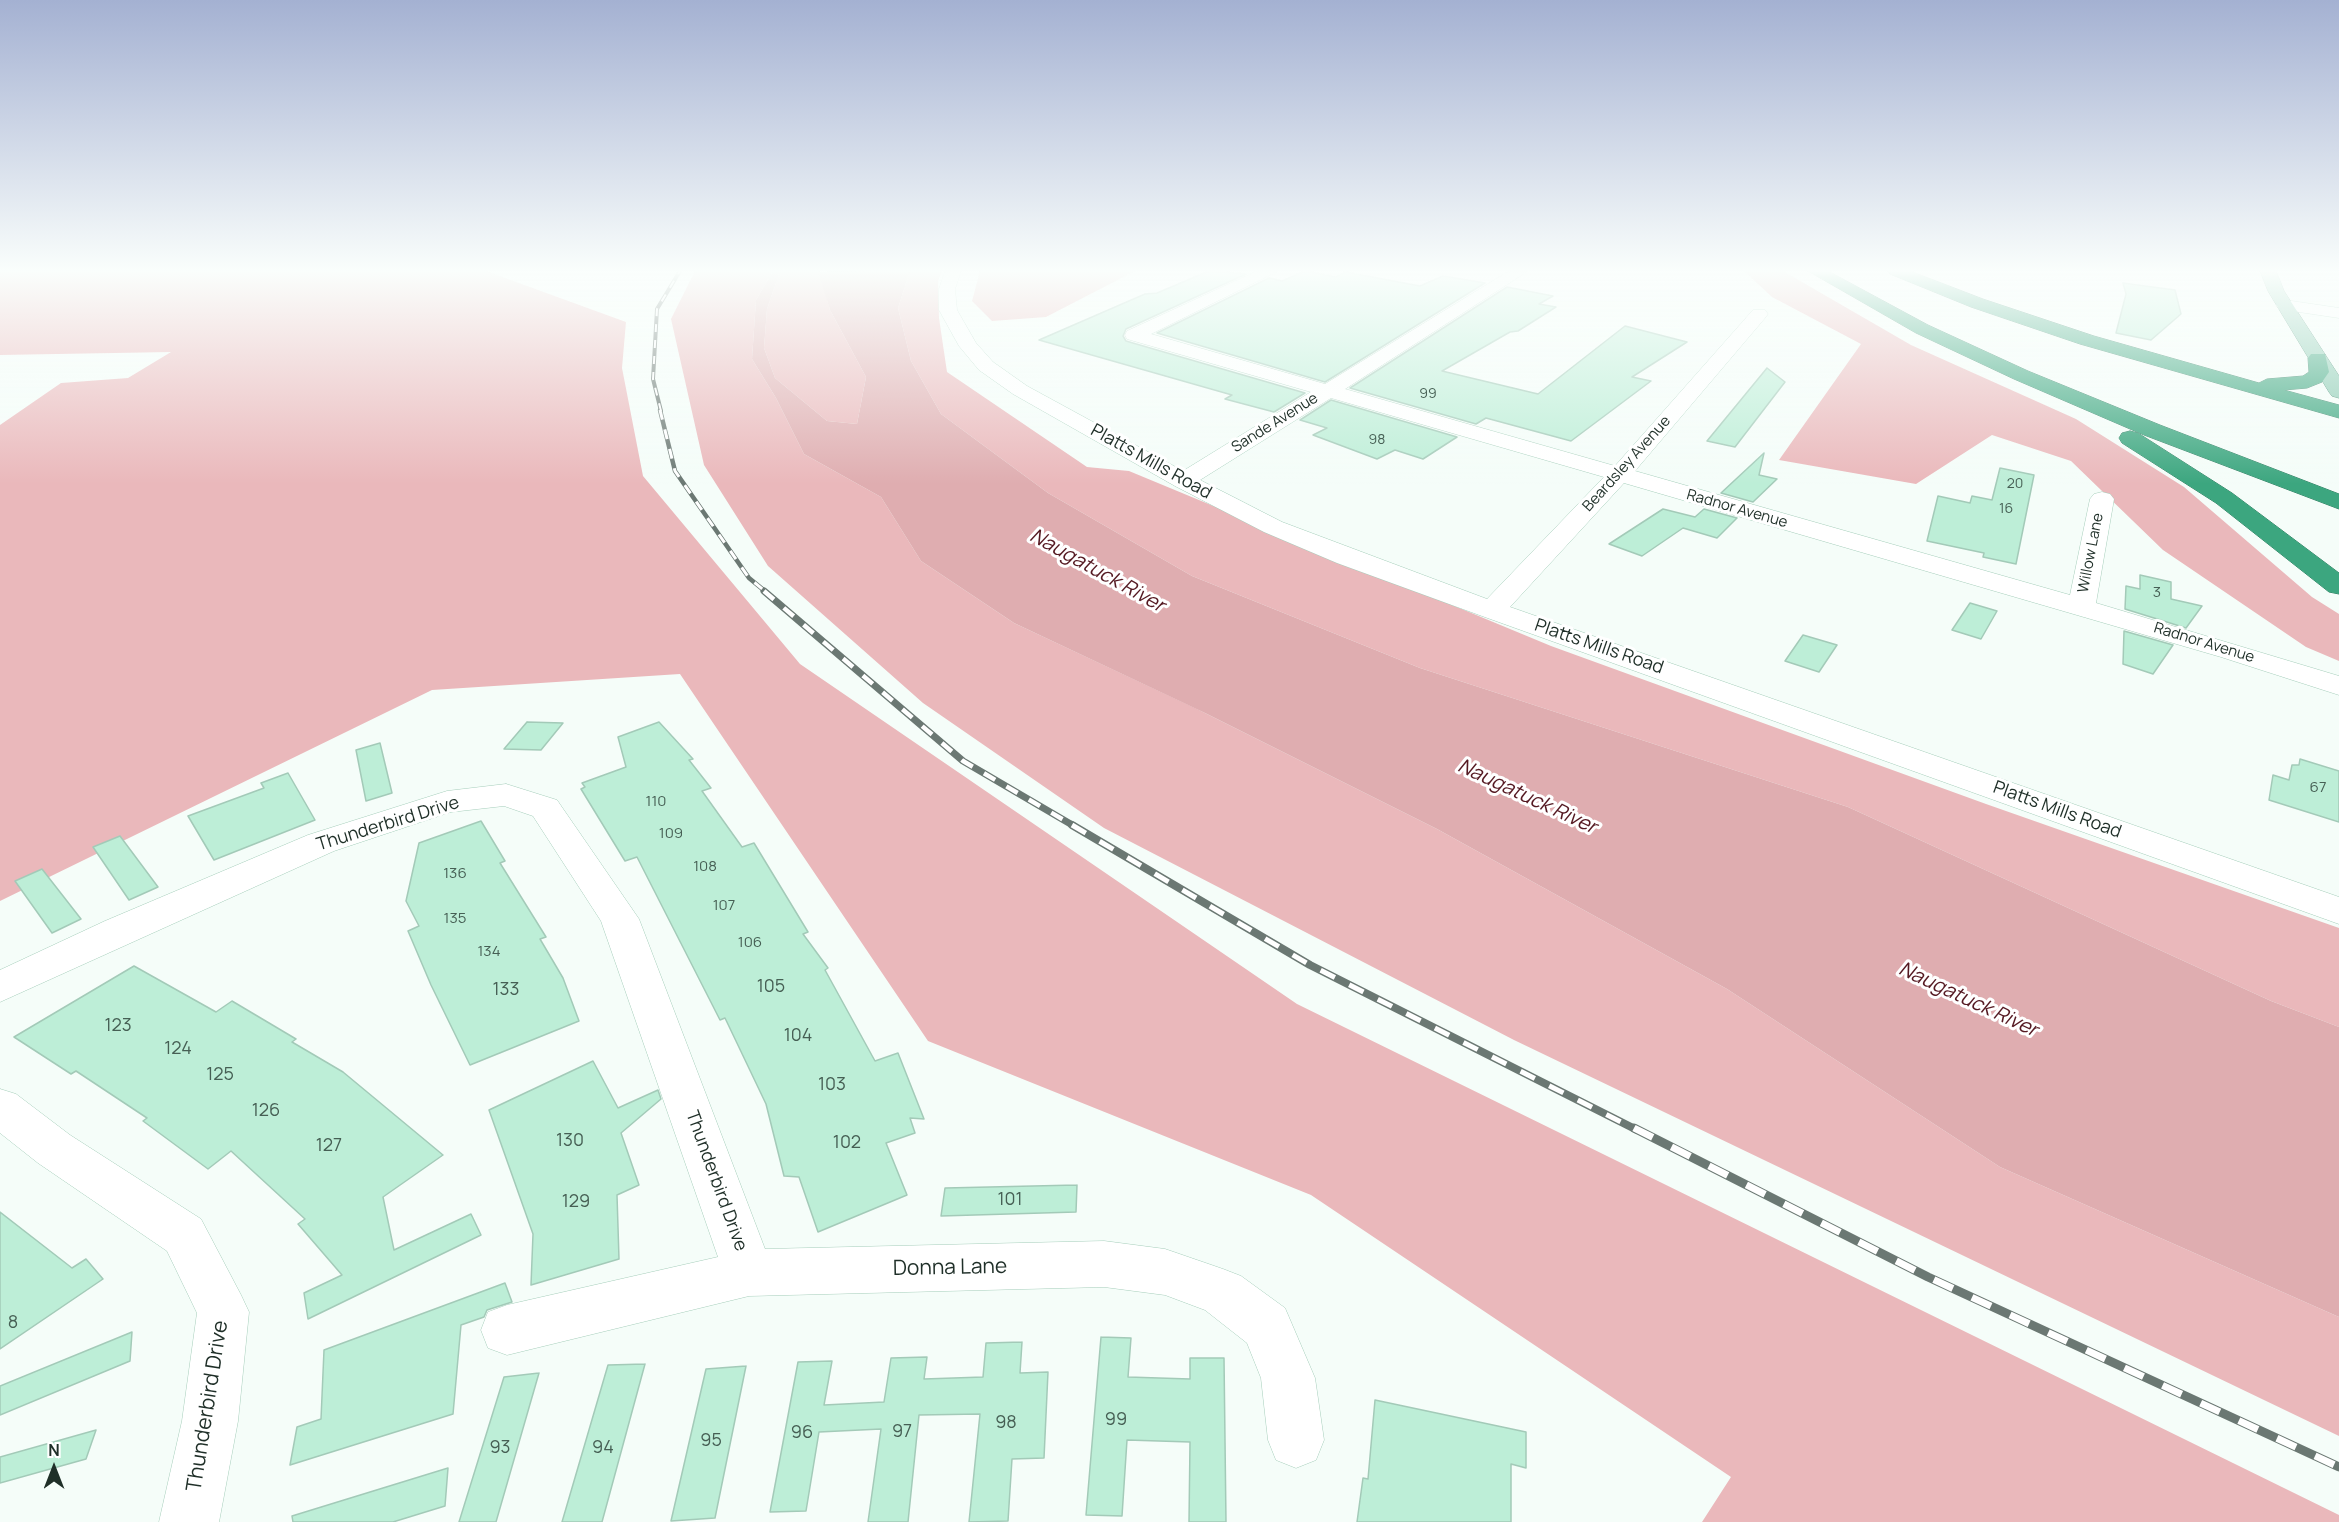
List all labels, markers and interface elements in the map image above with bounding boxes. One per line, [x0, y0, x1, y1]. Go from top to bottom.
house number: 99 [1419, 386, 1437, 402]
street label: Sande Avenue [1228, 389, 1322, 457]
street label: Beardsley Avenue [1579, 412, 1675, 516]
street label: Platts Mills Road [1087, 420, 1215, 504]
house number: 98 [1369, 432, 1385, 448]
house number: 20 [2007, 476, 2023, 492]
street label: Radnor Avenue [1684, 486, 1790, 532]
house number: 16 [1999, 501, 2013, 517]
street label: Willow Lane [2074, 512, 2108, 594]
water label: Naugatuck River [1025, 524, 1169, 618]
house number: 3 [2153, 584, 2161, 602]
street label: Platts Mills Road [1532, 615, 1666, 679]
street label: Radnor Avenue [2152, 619, 2256, 667]
water label: Naugatuck River [1454, 754, 1600, 840]
street label: Platts Mills Road [1990, 777, 2124, 843]
house number: 67 [2310, 779, 2326, 797]
street label: Thunderbird Drive [314, 792, 462, 856]
house number: 110 [646, 793, 666, 811]
house number: 109 [659, 825, 683, 843]
house number: 108 [693, 858, 717, 876]
house number: 136 [443, 865, 467, 883]
house number: 107 [713, 897, 735, 915]
house number: 135 [444, 910, 466, 928]
house number: 106 [738, 934, 762, 952]
house number: 134 [478, 943, 500, 961]
water label: Naugatuck River [1895, 957, 2041, 1043]
house number: 105 [757, 976, 785, 998]
house number: 133 [493, 979, 519, 1001]
house number: 123 [104, 1015, 132, 1037]
house number: 104 [784, 1025, 812, 1047]
house number: 124 [164, 1038, 192, 1060]
house number: 125 [206, 1064, 234, 1086]
house number: 103 [818, 1074, 846, 1096]
house number: 126 [252, 1100, 280, 1122]
street label: Thunderbird Drive [681, 1108, 751, 1254]
house number: 130 [556, 1130, 584, 1152]
house number: 102 [833, 1132, 861, 1154]
house number: 127 [316, 1135, 342, 1157]
house number: 101 [997, 1189, 1023, 1211]
house number: 129 [562, 1191, 590, 1213]
street label: Donna Lane [893, 1254, 1007, 1282]
house number: 8 [8, 1312, 18, 1334]
street label: Thunderbird Drive [182, 1319, 234, 1493]
house number: 99 [1105, 1409, 1127, 1431]
house number: 98 [995, 1412, 1017, 1434]
house number: 97 [892, 1421, 912, 1443]
house number: 96 [791, 1422, 813, 1444]
house number: 95 [700, 1430, 722, 1452]
house number: 93 [489, 1437, 511, 1459]
house number: 94 [592, 1437, 614, 1459]
north arrow [24, 1438, 84, 1498]
text: N [48, 1439, 60, 1461]

